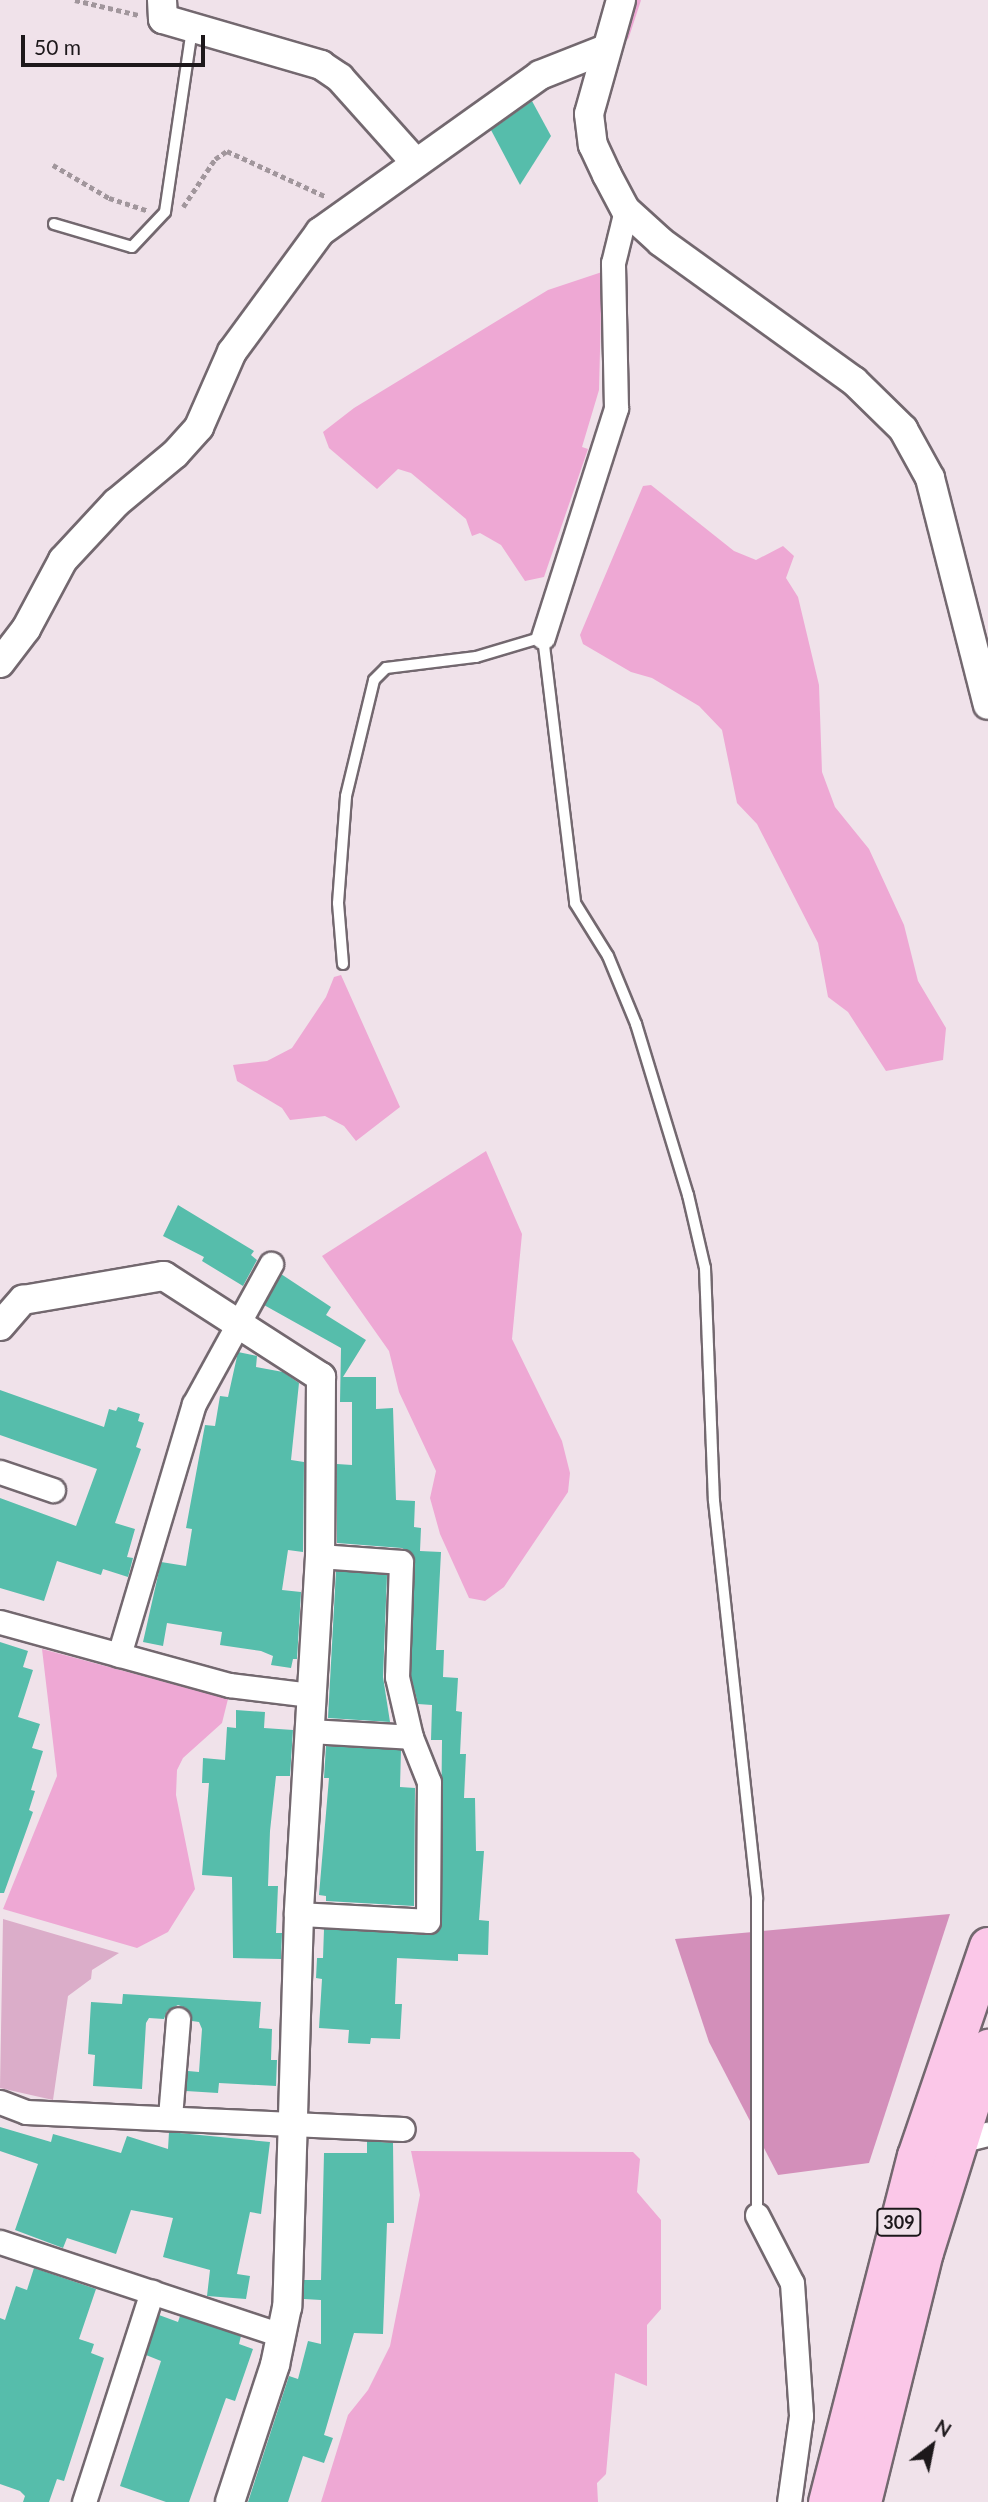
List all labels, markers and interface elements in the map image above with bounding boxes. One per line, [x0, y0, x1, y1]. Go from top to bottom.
scale bar [24, 21, 208, 65]
text: 50 m [34, 34, 81, 59]
road number: 309 [876, 2208, 922, 2236]
north arrow [897, 2411, 967, 2481]
text: N [931, 2414, 956, 2441]

